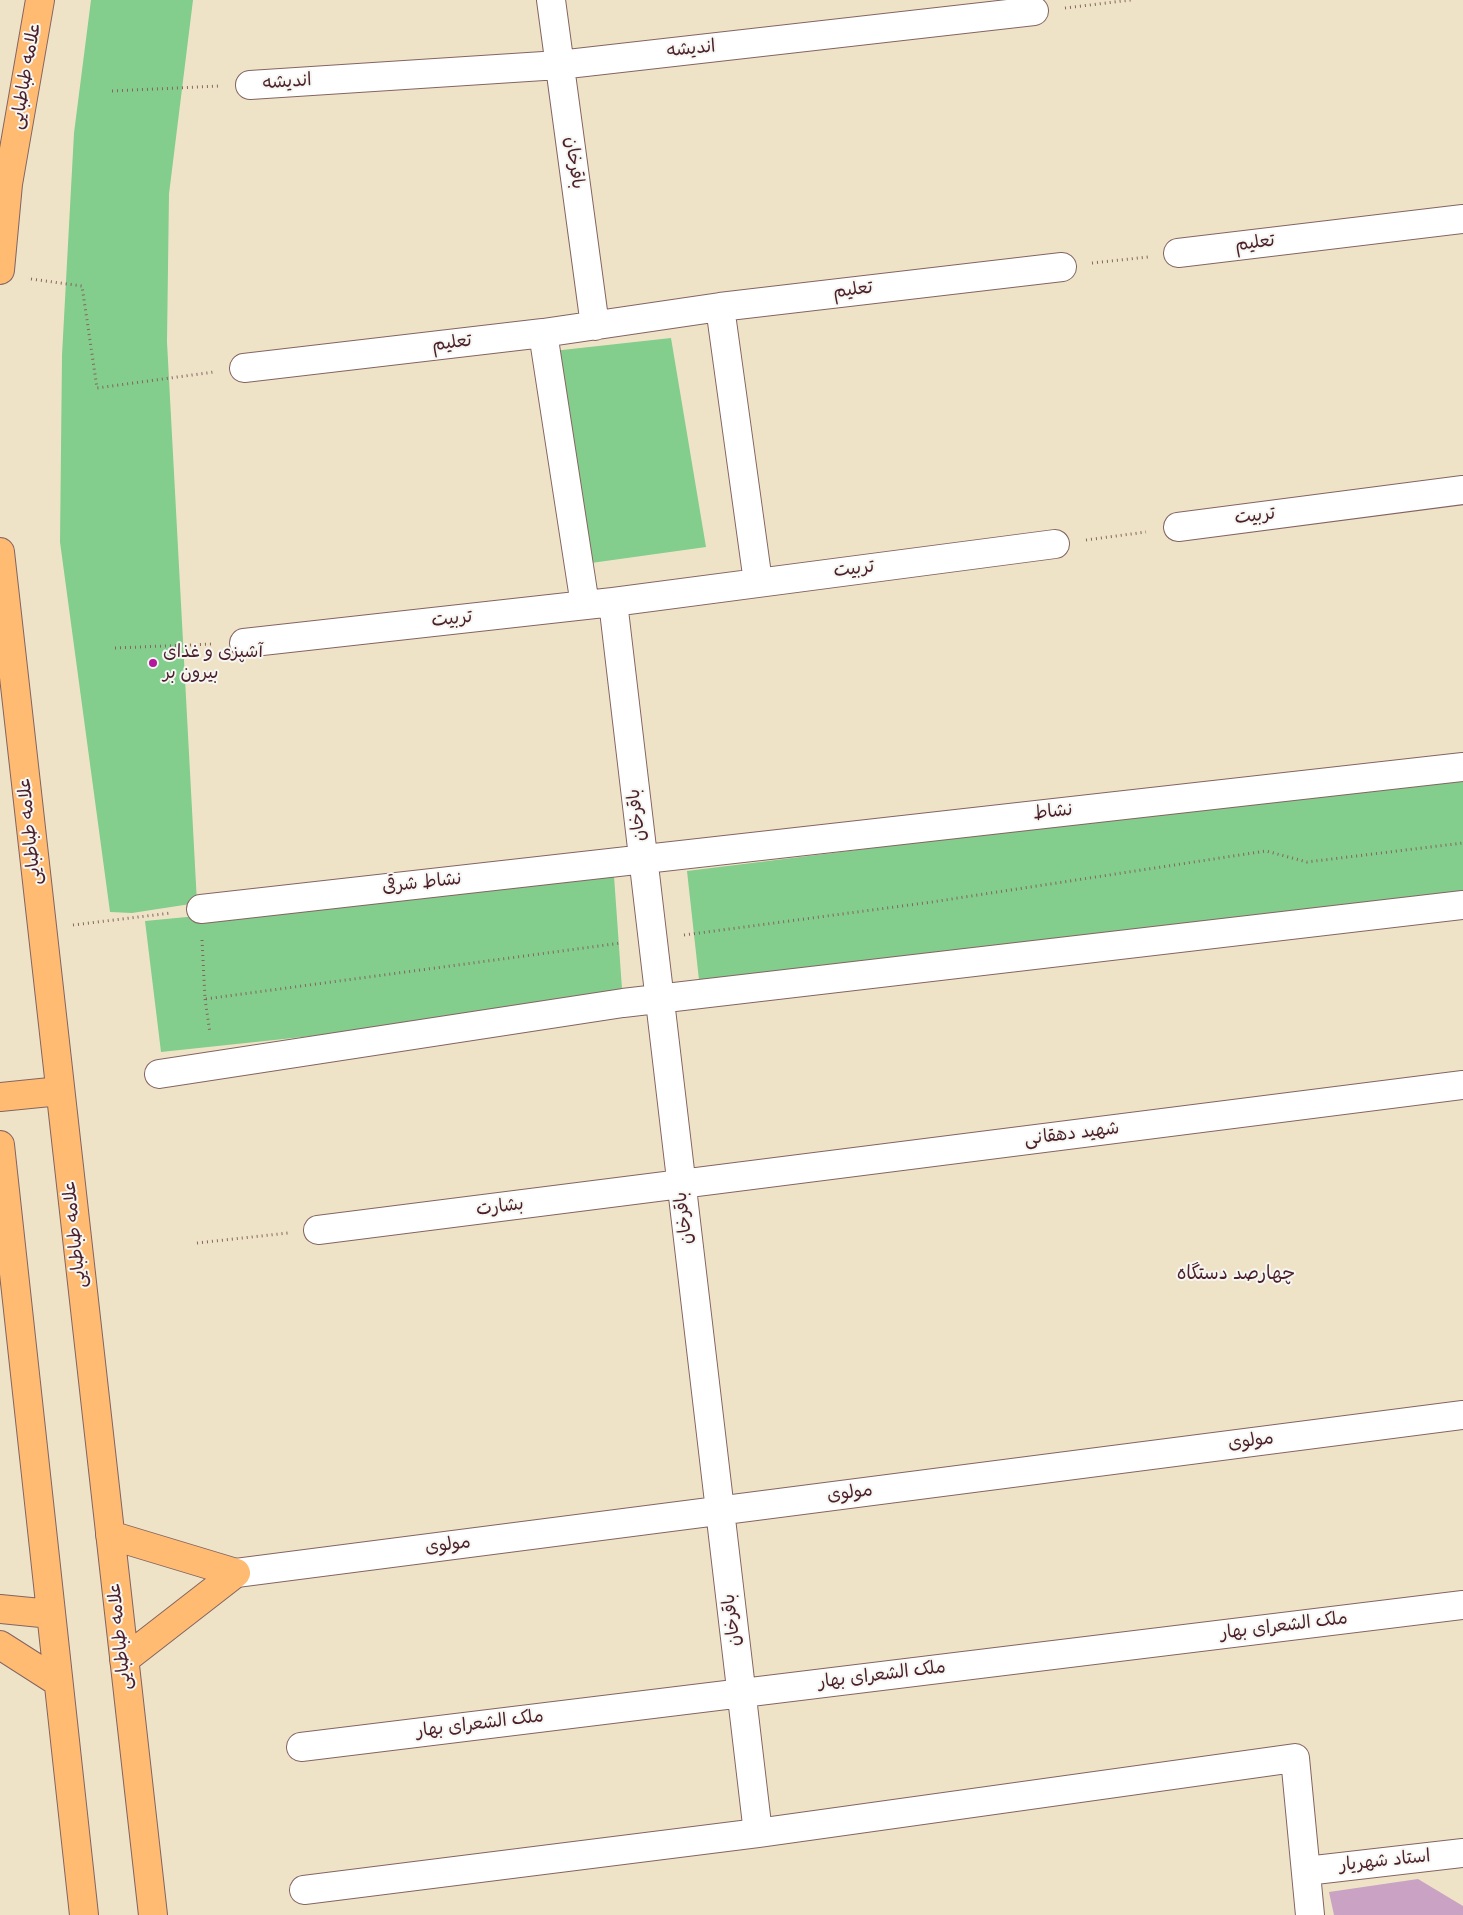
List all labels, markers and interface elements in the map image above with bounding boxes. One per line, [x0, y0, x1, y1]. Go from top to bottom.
street label: علامه طباطبایی [7, 21, 47, 131]
street label: اندیشه [665, 37, 717, 63]
street label: اندیشه [262, 70, 312, 96]
street label: باقرخان [559, 135, 587, 191]
street label: تعلیم [1234, 231, 1276, 257]
street label: تعلیم [832, 278, 874, 304]
street label: تعلیم [431, 331, 473, 357]
street label: تربیت [1233, 504, 1277, 530]
street label: تربیت [832, 557, 876, 583]
street label: تربیت [431, 607, 473, 633]
place label: آشپزی و غذای بیرون بر [163, 642, 263, 684]
marker: آشپزی و غذای بیرون بر [147, 657, 159, 669]
street label: علامه طباطبایی [15, 776, 47, 886]
street label: باقرخان [624, 788, 652, 842]
street label: نشاط [1032, 800, 1074, 826]
street label: نشاط شرقی [381, 869, 463, 899]
street label: شهید دهقانی [1023, 1118, 1121, 1152]
street label: علامه طباطبایی [60, 1179, 92, 1289]
street label: باقرخان [671, 1191, 699, 1245]
street label: بشارت [475, 1194, 525, 1222]
district label: چهارصد دستگاه [1177, 1264, 1295, 1286]
street label: مولوی [1227, 1429, 1275, 1455]
street label: مولوی [826, 1481, 874, 1507]
street label: مولوی [424, 1533, 472, 1559]
street label: علامه طباطبایی [105, 1581, 137, 1691]
street label: باقرخان [719, 1593, 747, 1647]
street label: ملک الشعرای بهار [1219, 1608, 1349, 1646]
street label: ملک الشعرای بهار [817, 1657, 947, 1695]
street label: ملک الشعرای بهار [415, 1706, 545, 1744]
street label: استاد شهریار [1338, 1846, 1432, 1878]

